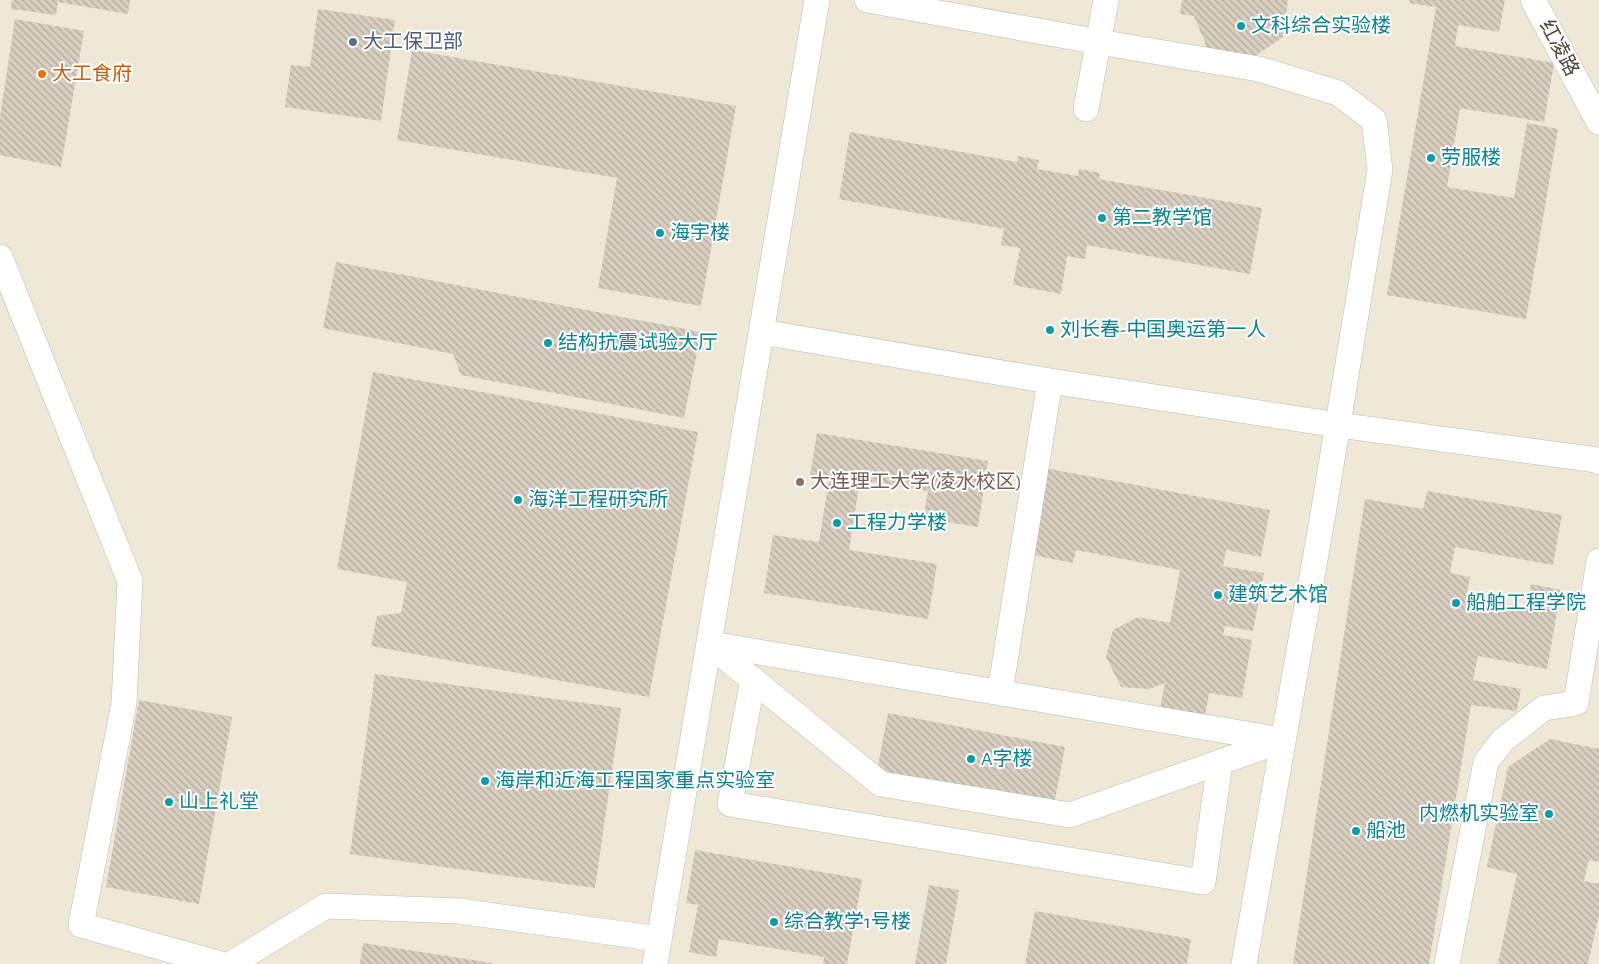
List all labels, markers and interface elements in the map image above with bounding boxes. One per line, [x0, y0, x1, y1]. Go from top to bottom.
place label: 文科综合实验楼 [1251, 15, 1391, 36]
street label: 红凌路 [1536, 16, 1583, 79]
marker: 文科综合实验楼 [1235, 20, 1247, 32]
place label: 大工保卫部 [363, 31, 463, 52]
marker: 大工保卫部 [347, 36, 359, 48]
place label: 大工食府 [52, 63, 132, 84]
marker: 大工食府 [36, 68, 48, 80]
place label: 劳服楼 [1441, 147, 1501, 168]
marker: 劳服楼 [1425, 152, 1437, 164]
place label: 第二教学馆 [1112, 206, 1212, 228]
marker: 第二教学馆 [1096, 212, 1108, 224]
place label: 海宇楼 [670, 222, 730, 243]
marker: 海宇楼 [654, 227, 666, 239]
place label: 刘长春-中国奥运第一人 [1060, 319, 1266, 340]
marker: 刘长春-中国奥运第一人 [1044, 324, 1056, 336]
place label: 结构抗震试验大厅 [558, 331, 718, 353]
marker: 结构抗震试验大厅 [542, 337, 554, 349]
place label: 大连理工大学(凌水校区) [810, 470, 1022, 492]
marker: 大连理工大学(凌水校区) [794, 476, 806, 488]
place label: 海洋工程研究所 [528, 489, 668, 510]
marker: 海洋工程研究所 [512, 494, 524, 506]
place label: 工程力学楼 [847, 512, 947, 533]
marker: 工程力学楼 [831, 517, 843, 529]
place label: 建筑艺术馆 [1228, 583, 1328, 605]
marker: 建筑艺术馆 [1212, 589, 1224, 601]
place label: 船舶工程学院 [1466, 592, 1586, 613]
marker: 船舶工程学院 [1450, 597, 1462, 609]
place label: A字楼 [981, 748, 1033, 769]
marker: A字楼 [965, 753, 977, 765]
place label: 海岸和近海工程国家重点实验室 [495, 769, 775, 791]
marker: 海岸和近海工程国家重点实验室 [479, 775, 491, 787]
place label: 山上礼堂 [179, 791, 259, 812]
marker: 山上礼堂 [163, 796, 175, 808]
place label: 内燃机实验室 [1419, 803, 1539, 824]
marker: 内燃机实验室 [1543, 808, 1555, 820]
place label: 船池 [1366, 820, 1406, 841]
marker: 船池 [1350, 825, 1362, 837]
place label: 综合教学1号楼 [784, 910, 911, 932]
marker: 综合教学1号楼 [768, 916, 780, 928]

